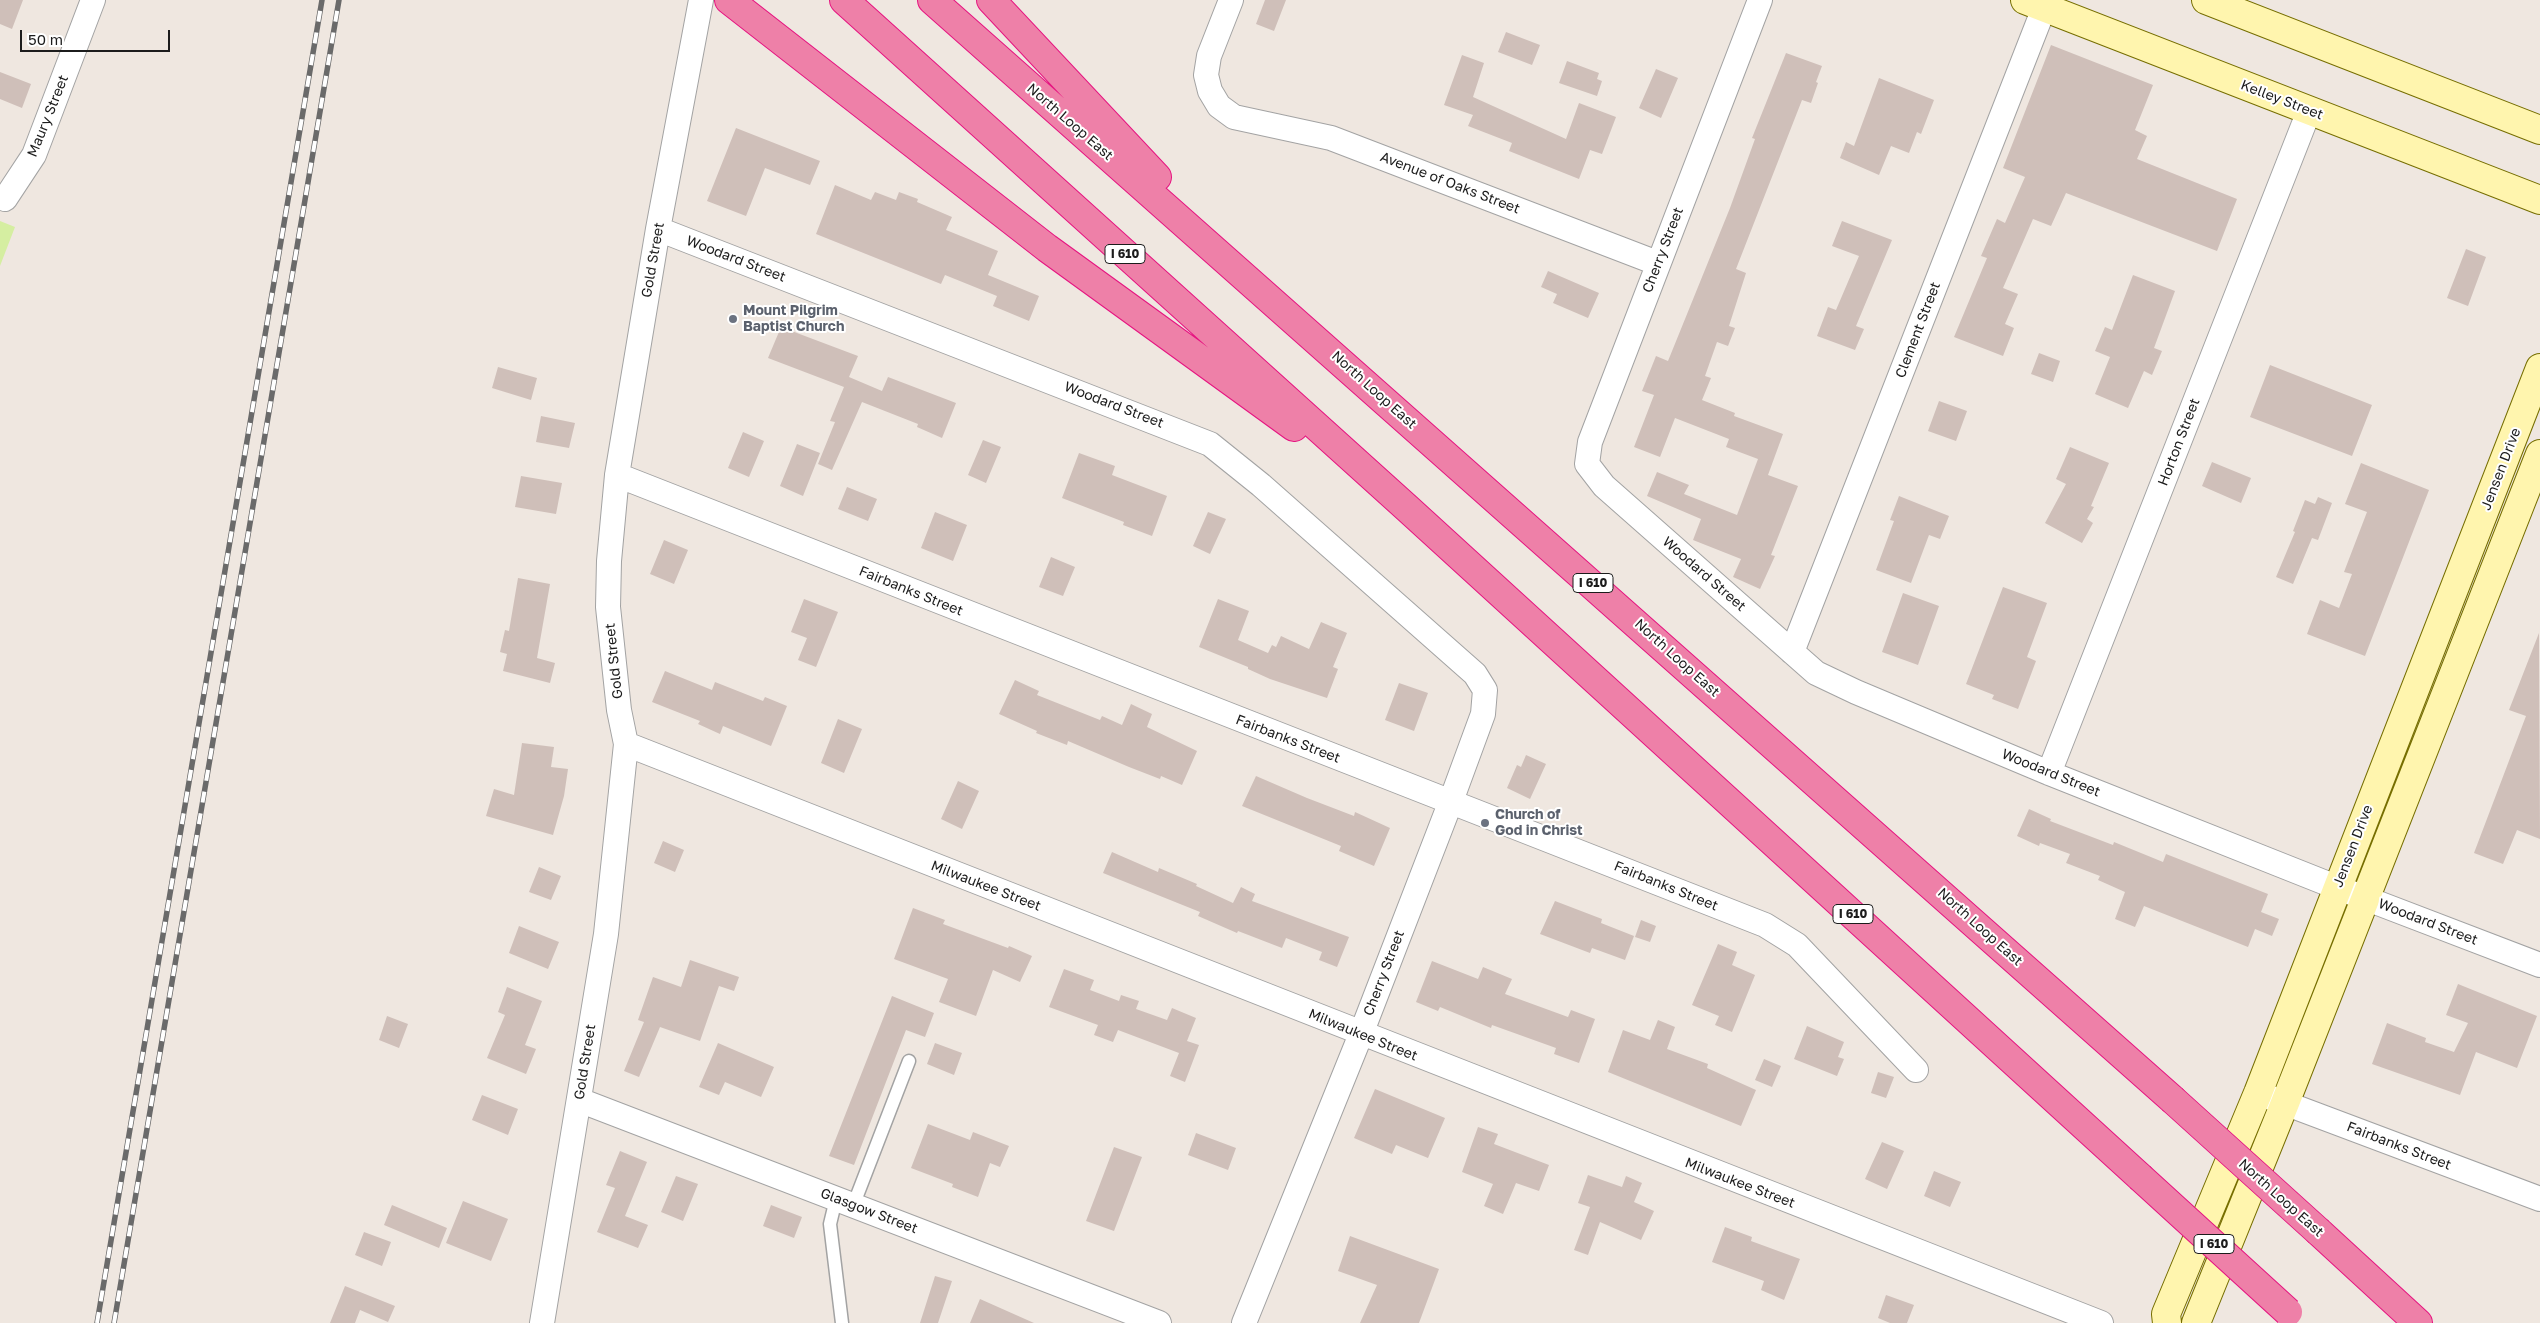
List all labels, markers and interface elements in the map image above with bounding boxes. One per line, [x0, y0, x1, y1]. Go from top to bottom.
scale bar [22, 20, 172, 52]
text: 50 m [28, 30, 63, 48]
street label: Maury Street [24, 72, 72, 160]
street label: Kelley Street [2238, 77, 2326, 123]
street label: North Loop East [1024, 80, 1116, 164]
street label: Avenue of Oaks Street [1378, 149, 1522, 217]
street label: Cherry Street [1639, 205, 1687, 295]
street label: Gold Street [638, 221, 668, 299]
street label: Woodard Street [684, 232, 788, 286]
road number: I 610 [1105, 244, 1145, 264]
street label: Clement Street [1892, 280, 1944, 380]
place label: Mount Pilgrim Baptist Church [743, 303, 844, 336]
marker: Mount Pilgrim Baptist Church [727, 313, 739, 325]
street label: North Loop East [1328, 347, 1420, 433]
street label: Woodard Street [1062, 378, 1166, 432]
street label: Horton Street [2155, 396, 2203, 488]
street label: Jensen Drive [2478, 425, 2524, 513]
street label: Woodard Street [1659, 533, 1749, 615]
street label: Fairbanks Street [857, 563, 965, 619]
road number: I 610 [1573, 574, 1613, 592]
street label: North Loop East [1631, 615, 1723, 701]
street label: Gold Street [602, 622, 626, 700]
street label: Fairbanks Street [1233, 711, 1343, 767]
street label: Woodard Street [1999, 746, 2103, 800]
street label: Jensen Drive [2330, 802, 2376, 890]
place label: Church of God in Christ [1495, 807, 1583, 840]
marker: Church of God in Christ [1479, 817, 1491, 829]
street label: Milwaukee Street [929, 857, 1043, 915]
street label: Fairbanks Street [1612, 858, 1720, 914]
street label: North Loop East [1934, 884, 2026, 970]
street label: Woodard Street [2376, 895, 2480, 949]
road number: I 610 [1833, 904, 1873, 924]
street label: Cherry Street [1360, 928, 1408, 1018]
street label: Milwaukee Street [1306, 1005, 1420, 1065]
street label: Gold Street [571, 1023, 599, 1101]
street label: Fairbanks Street [2344, 1118, 2454, 1174]
street label: Milwaukee Street [1683, 1154, 1797, 1212]
street label: North Loop East [2235, 1155, 2327, 1241]
street label: Glasgow Street [818, 1185, 920, 1237]
road number: I 610 [2194, 1234, 2234, 1254]

